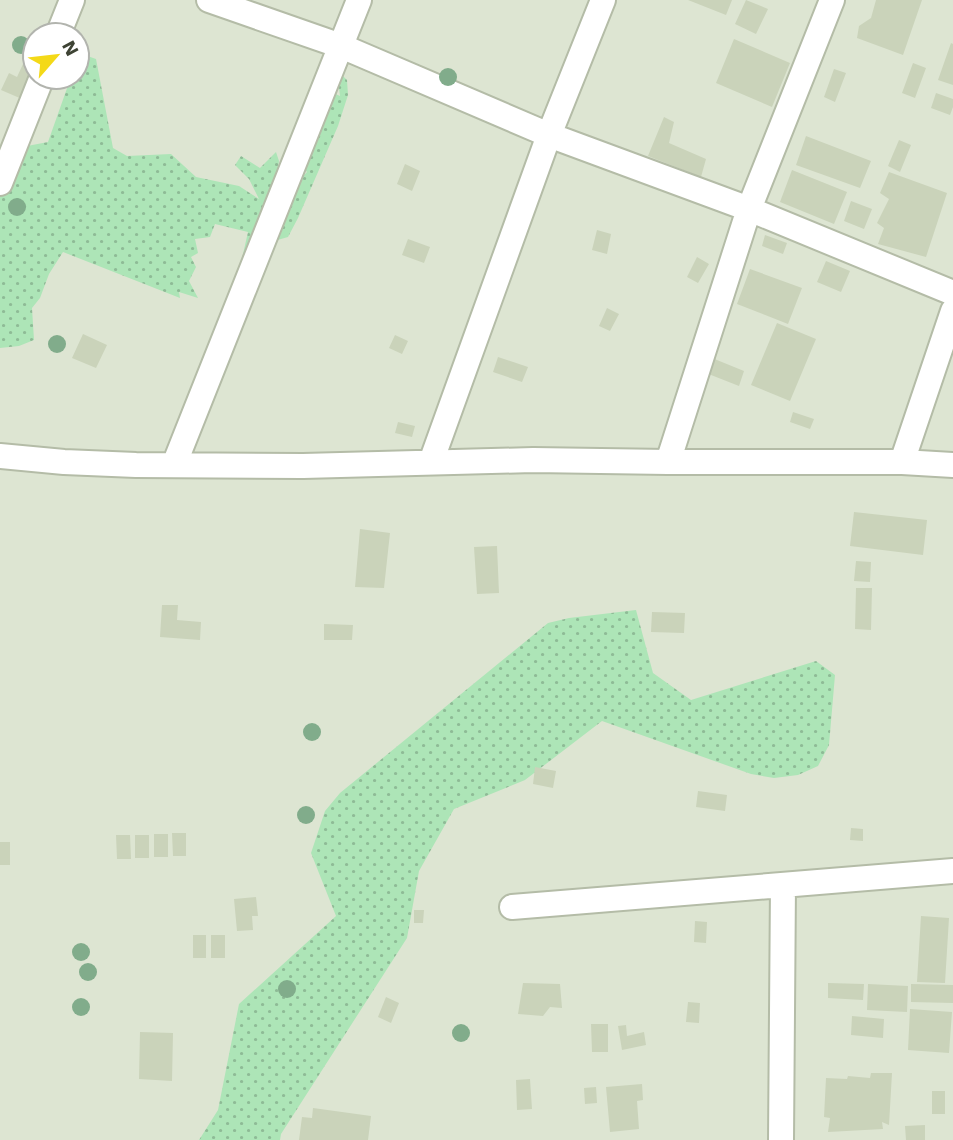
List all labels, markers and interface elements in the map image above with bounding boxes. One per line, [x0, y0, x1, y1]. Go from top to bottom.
north arrow [21, 21, 91, 91]
text: N [57, 37, 84, 60]

